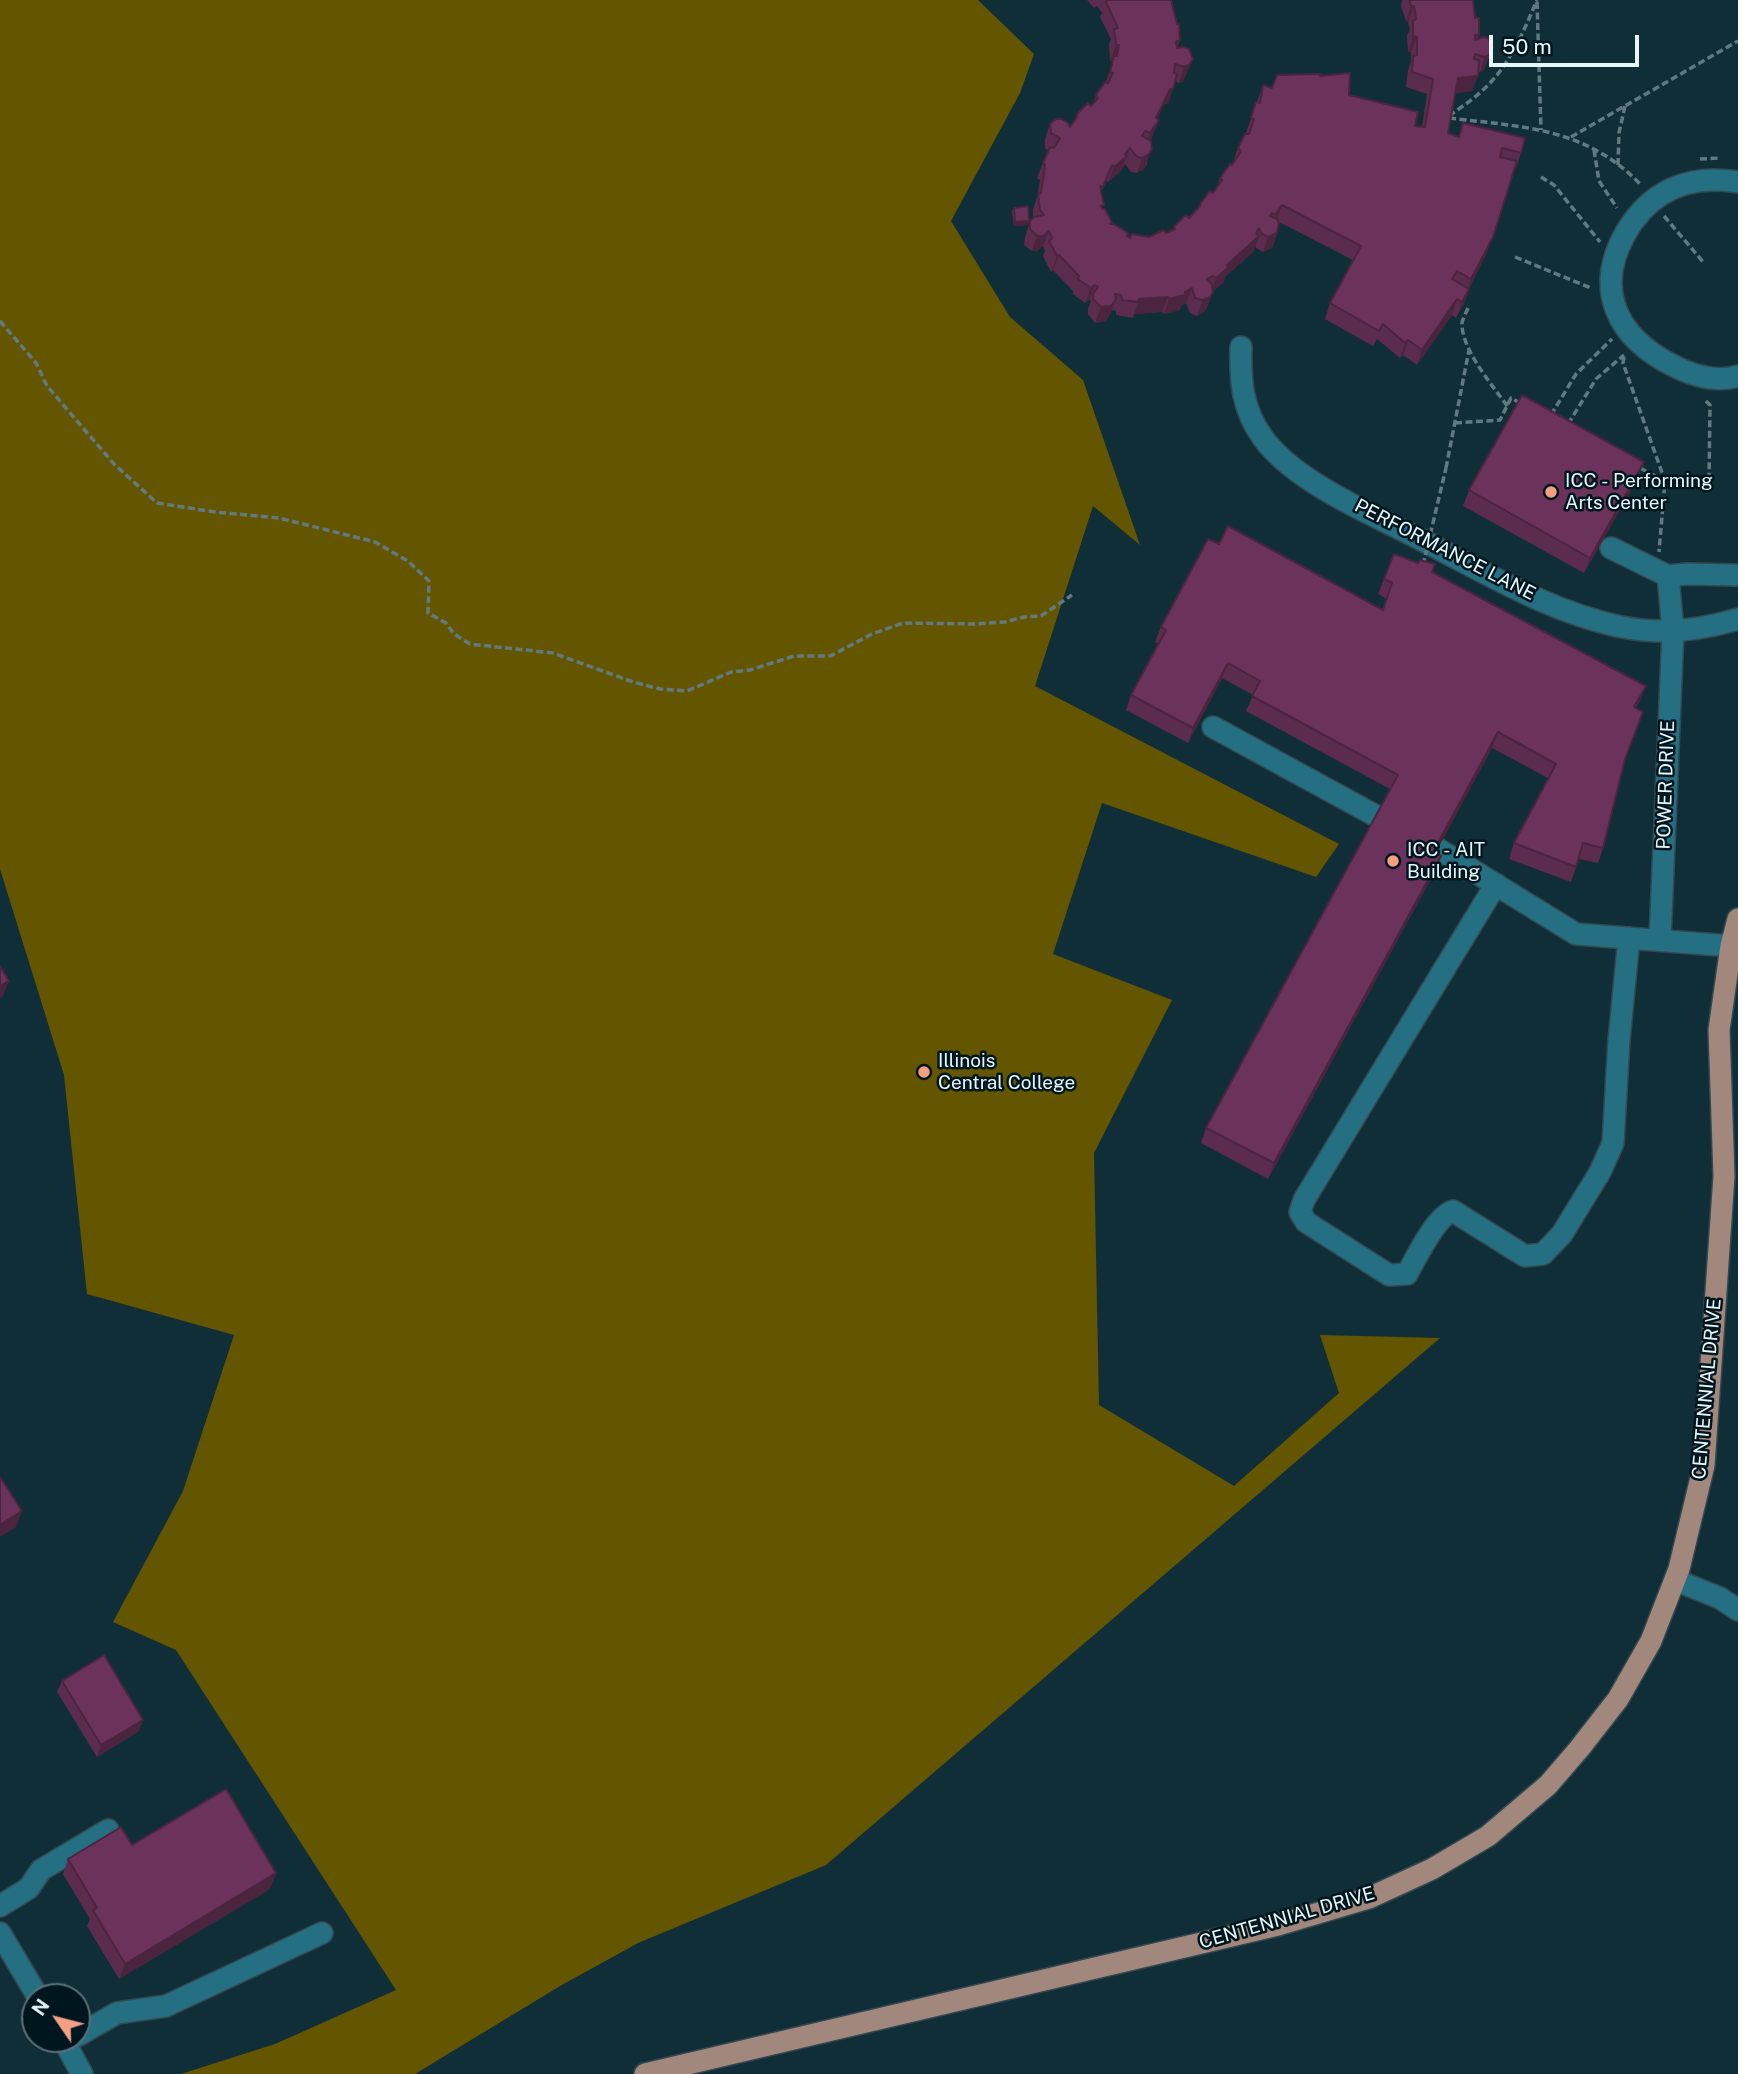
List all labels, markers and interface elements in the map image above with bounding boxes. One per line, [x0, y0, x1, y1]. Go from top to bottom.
scale bar [1493, 21, 1644, 65]
text: 50 m [1502, 34, 1552, 59]
place label: ICC - Performing Arts Center [1565, 470, 1713, 514]
marker: ICC - Performing Arts Center [1543, 484, 1559, 500]
street label: PERFORMANCE LANE [1351, 494, 1539, 606]
street label: POWER DRIVE [1652, 720, 1680, 850]
place label: ICC - AIT Building [1407, 839, 1485, 883]
marker: ICC - AIT Building [1385, 853, 1401, 869]
place label: Illinois Central College [938, 1050, 1075, 1094]
marker: Illinois Central College [916, 1064, 932, 1080]
street label: CENTENNIAL DRIVE [1688, 1298, 1726, 1480]
street label: CENTENNIAL DRIVE [1197, 1882, 1377, 1954]
north arrow [21, 1983, 91, 2053]
text: N [27, 1995, 54, 2020]

